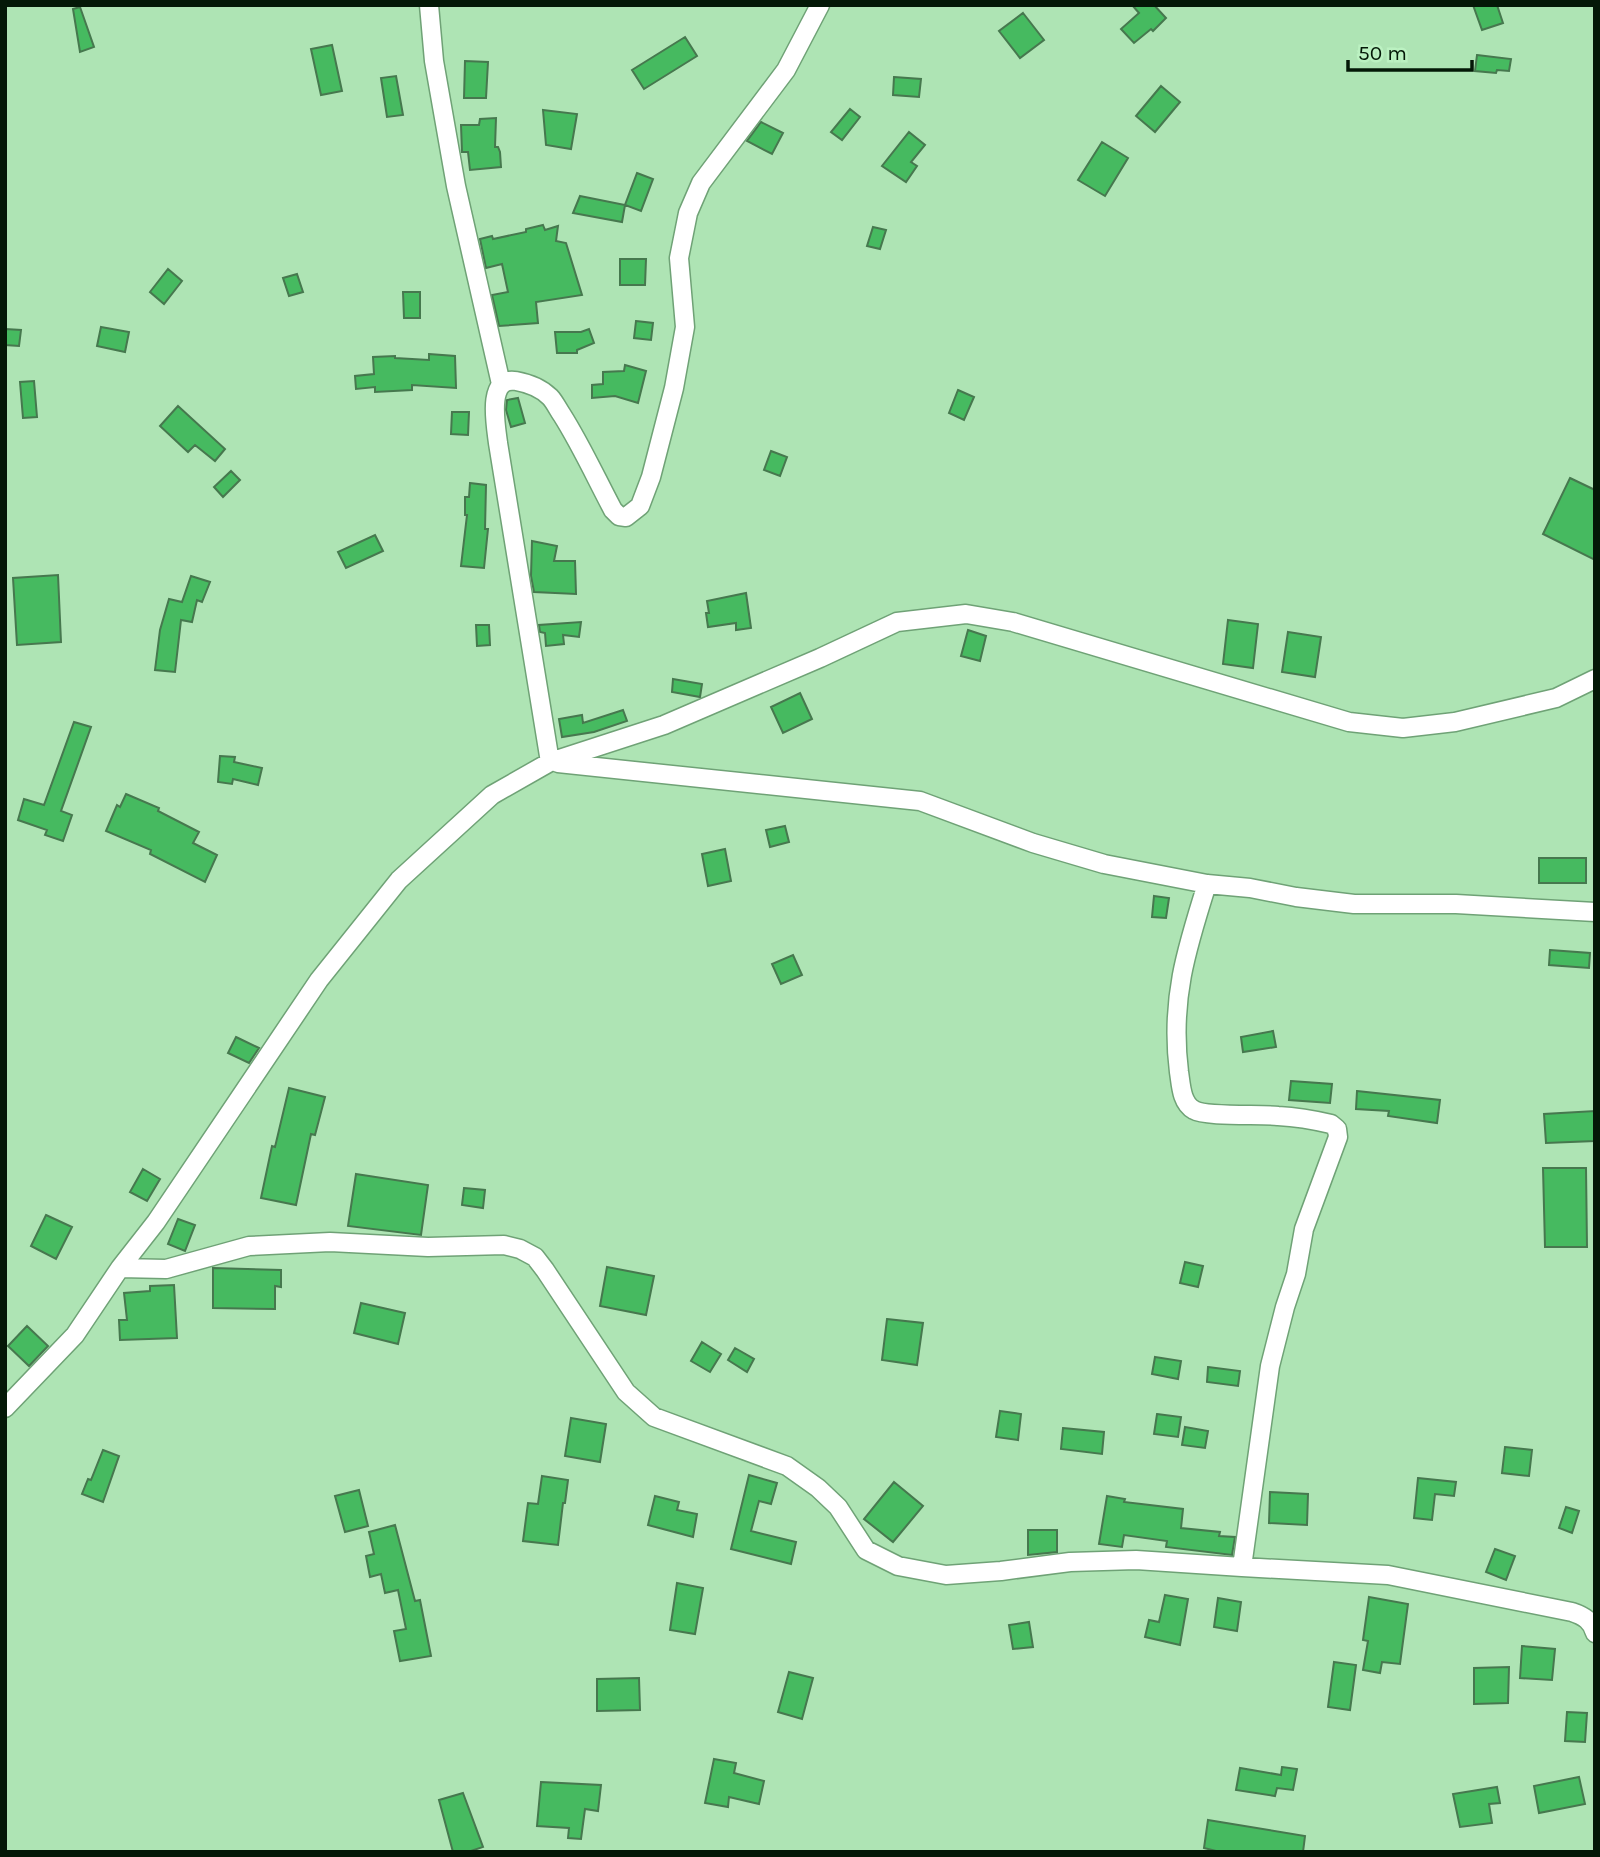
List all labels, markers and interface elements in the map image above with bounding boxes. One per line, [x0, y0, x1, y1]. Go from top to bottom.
scale bar [1348, 28, 1472, 72]
text: 50 m [1358, 41, 1407, 65]

